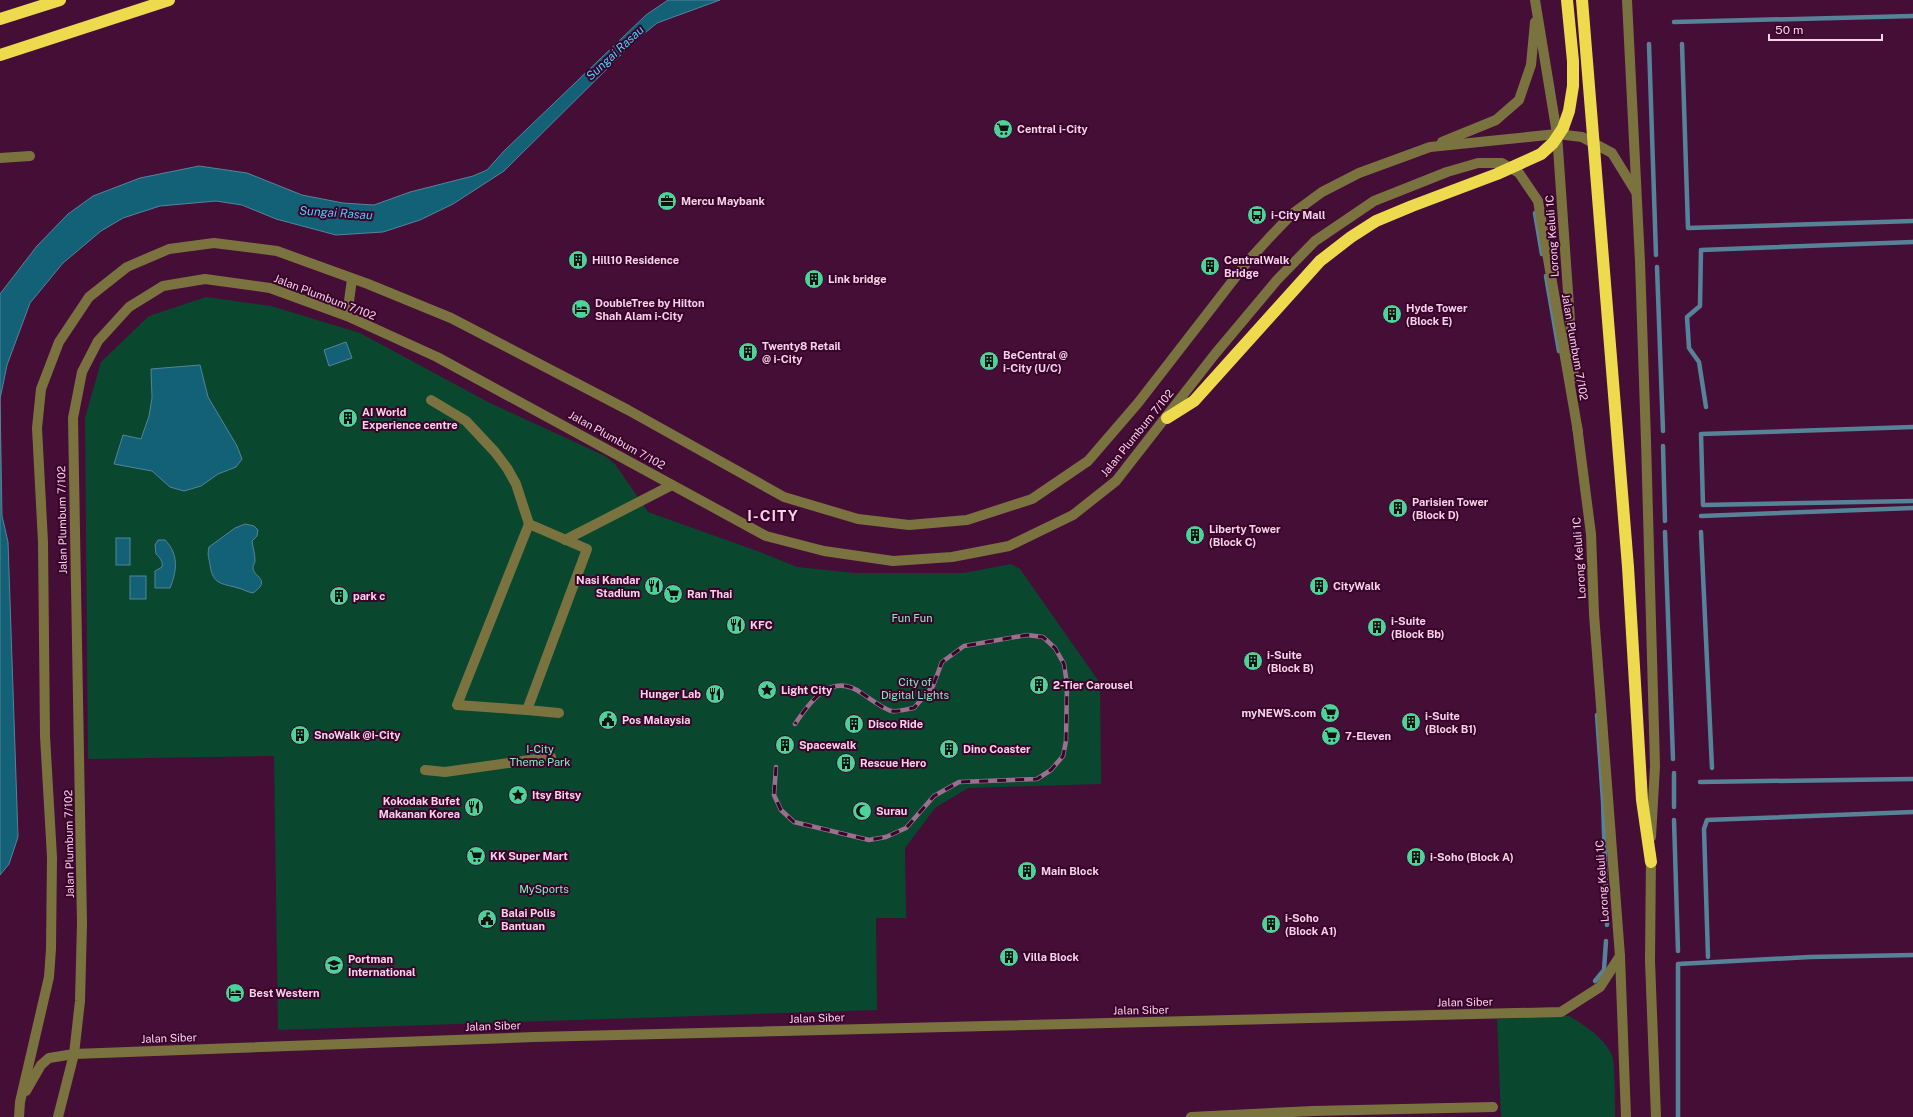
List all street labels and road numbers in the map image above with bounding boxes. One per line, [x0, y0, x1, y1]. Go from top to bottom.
street label: Lorong Keluli 1C [1543, 194, 1561, 278]
street label: Jalan Plumbum 7/102 [272, 272, 378, 322]
street label: Jalan Plumbum 7/102 [1560, 293, 1590, 402]
street label: Jalan Plumbum 7/102 [1098, 387, 1176, 479]
street label: Jalan Plumbum 7/102 [567, 409, 668, 472]
street label: Jalan Plumbum 7/102 [55, 465, 69, 574]
street label: Lorong Keluli 1C [1570, 516, 1588, 600]
street label: Jalan Plumbum 7/102 [62, 789, 76, 898]
street label: Lorong Keluli 1C [1593, 839, 1611, 923]
street label: Jalan Siber [1437, 996, 1493, 1008]
street label: Jalan Siber [1113, 1004, 1169, 1016]
street label: Jalan Siber [789, 1011, 845, 1025]
street label: Jalan Siber [465, 1019, 521, 1033]
street label: Jalan Siber [141, 1031, 197, 1045]

